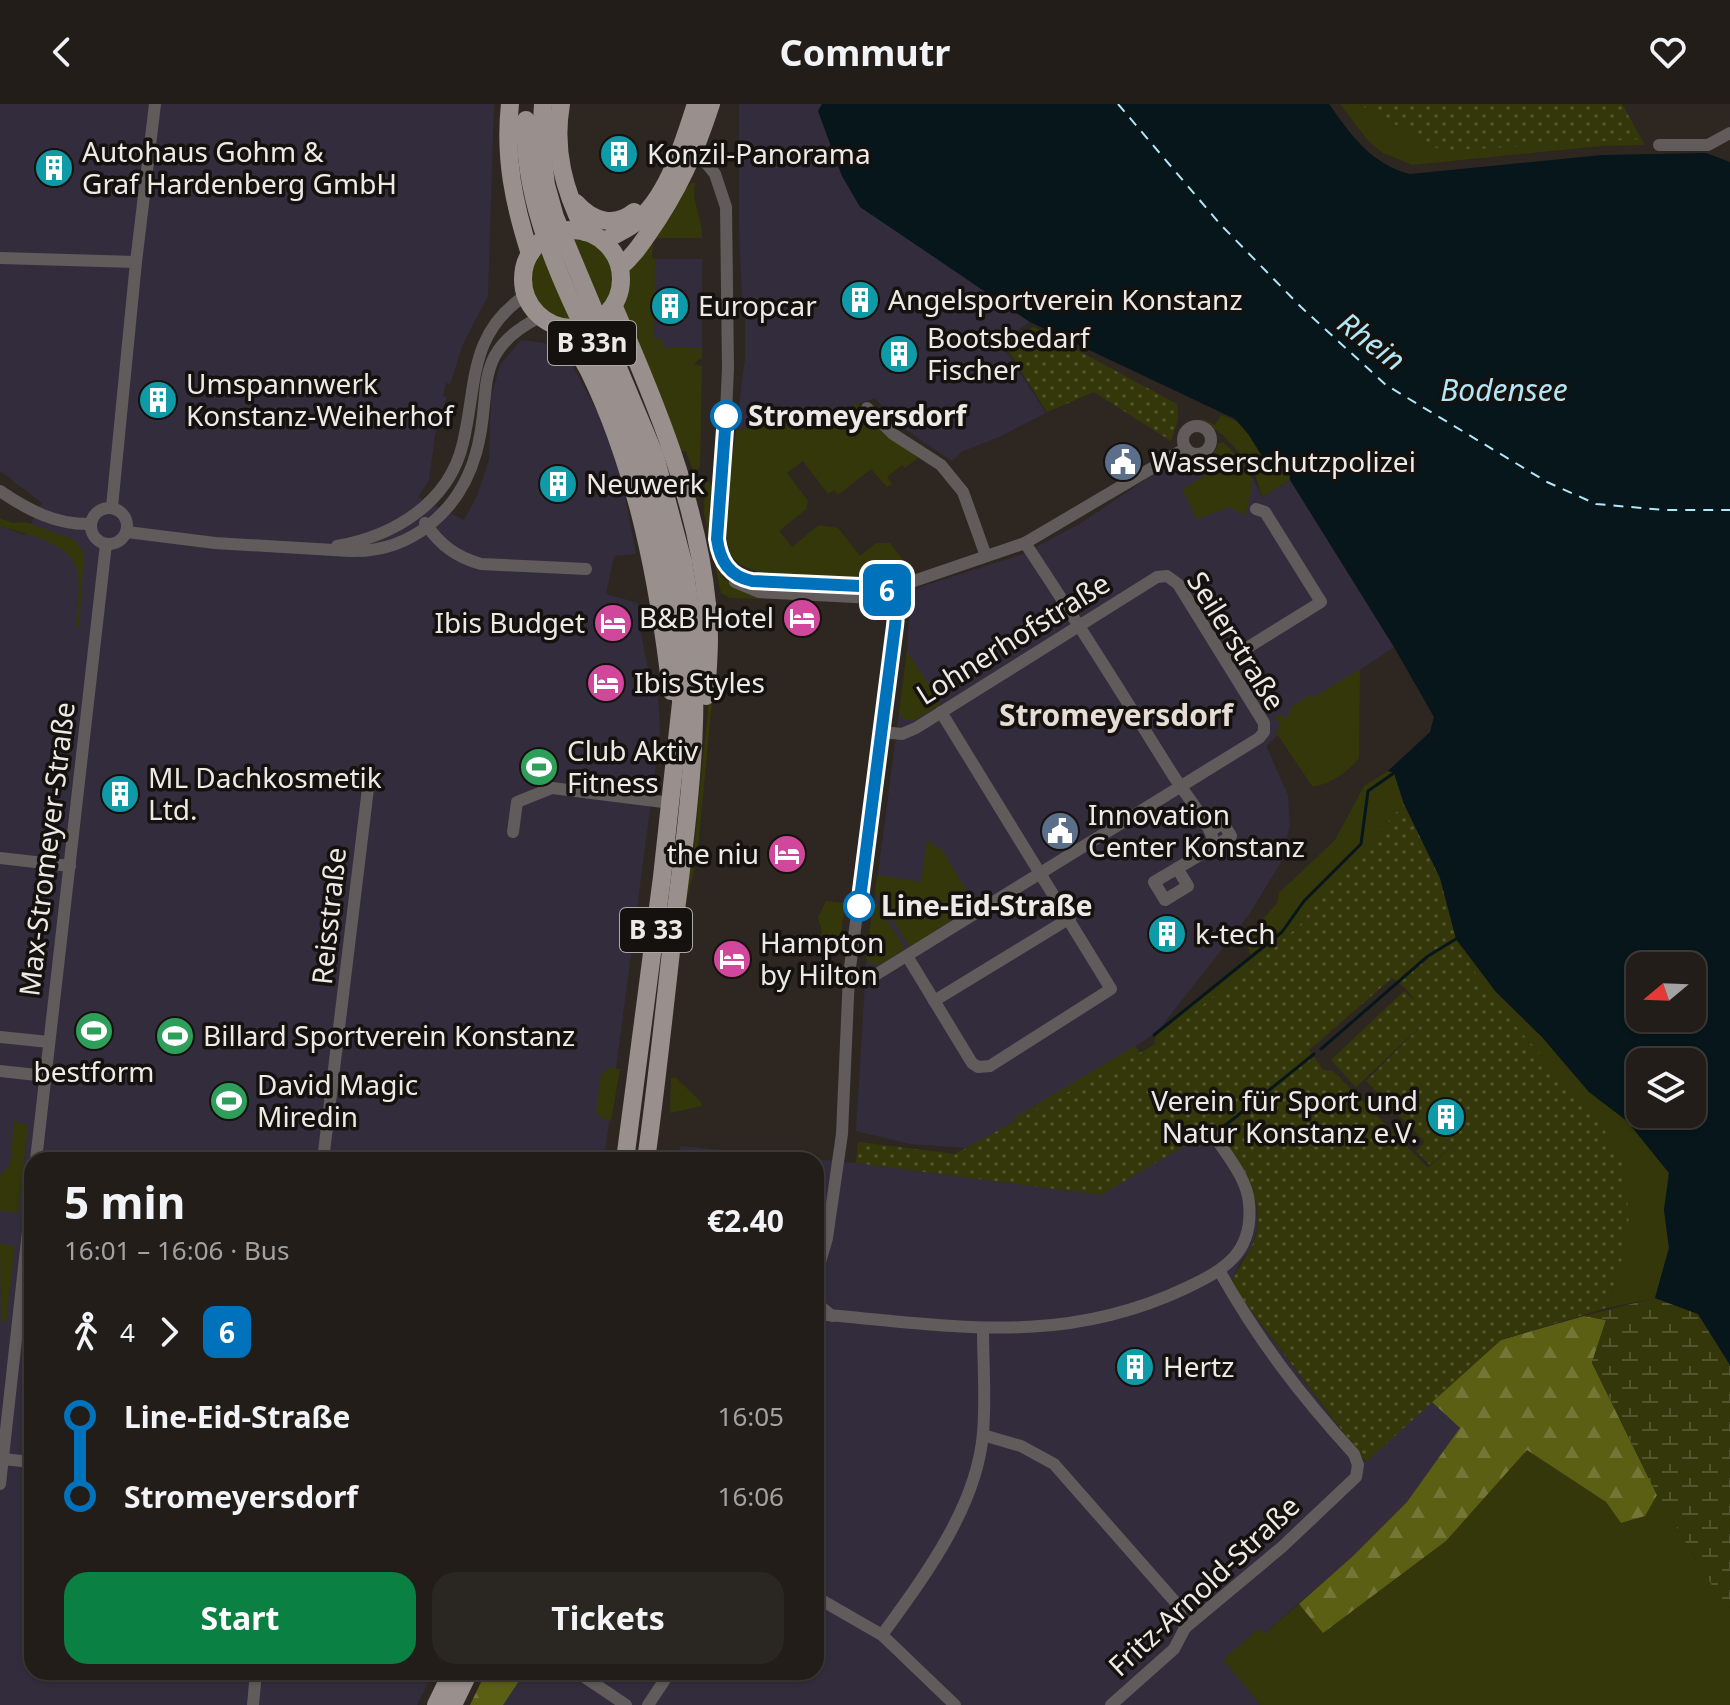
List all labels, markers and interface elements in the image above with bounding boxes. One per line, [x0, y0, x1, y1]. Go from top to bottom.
text: Commutr [780, 28, 950, 77]
icon: back [40, 30, 84, 74]
icon: heart [1646, 30, 1690, 74]
place label: Autohaus Gohm & Graf Hardenberg GmbH [82, 132, 397, 202]
building icon: Konzil-Panorama [598, 133, 640, 175]
place label: Konzil-Panorama [647, 134, 871, 172]
building icon: Autohaus Gohm & Graf Hardenberg GmbH [33, 147, 75, 189]
building icon: Angelsportverein Konstanz [839, 279, 881, 321]
place label: Angelsportverein Konstanz [888, 280, 1243, 318]
building icon: Europcar [649, 285, 691, 327]
place label: Europcar [698, 286, 817, 324]
water label: Rhein [1330, 302, 1414, 380]
place label: Bootsbedarf Fischer [927, 318, 1091, 388]
road number: B 33n [548, 321, 636, 365]
building icon: Bootsbedarf Fischer [878, 333, 920, 375]
place label: Umspannwerk Konstanz-Weiherhof [186, 364, 455, 434]
water label: Bodensee [1440, 369, 1568, 410]
building icon: Umspannwerk Konstanz-Weiherhof [137, 379, 179, 421]
place label: Stromeyersdorf [748, 396, 968, 434]
marker: Stromeyersdorf [711, 401, 741, 431]
public building icon: Wasserschutzpolizei [1102, 441, 1144, 483]
place label: Wasserschutzpolizei [1151, 442, 1416, 480]
building icon: Neuwerk [537, 463, 579, 505]
place label: Neuwerk [586, 464, 705, 502]
street label: Lohnerhofstraße [909, 563, 1116, 713]
line badge: 6 [861, 564, 913, 616]
street label: Seilerstraße [1179, 564, 1294, 717]
text: 6 [879, 571, 895, 609]
hotel icon: B&B Hotel [781, 597, 823, 639]
place label: B&B Hotel [639, 598, 774, 636]
hotel icon: Ibis Budget [592, 602, 634, 644]
place label: Ibis Budget [435, 603, 585, 641]
hotel icon: Ibis Styles [585, 662, 627, 704]
place label: Ibis Styles [634, 663, 765, 701]
district label: Stromeyersdorf [999, 694, 1234, 735]
street label: Max-Stromeyer-Straße [9, 700, 83, 998]
place label: Club Aktiv Fitness [567, 731, 699, 801]
sports icon: Club Aktiv Fitness [518, 746, 560, 788]
place label: ML Dachkosmetik Ltd. [148, 758, 382, 828]
building icon: ML Dachkosmetik Ltd. [99, 773, 141, 815]
place label: Innovation Center Konstanz [1088, 795, 1305, 865]
public building icon: Innovation Center Konstanz [1039, 810, 1081, 852]
hotel icon: the niu [766, 833, 808, 875]
place label: the niu [667, 834, 759, 872]
street label: Reisstraße [302, 846, 354, 986]
place label: Line-Eid-Straße [881, 886, 1092, 924]
marker: Line-Eid-Straße [844, 891, 874, 921]
road number: B 33 [620, 908, 692, 952]
building icon: k-tech [1146, 913, 1188, 955]
place label: k-tech [1195, 914, 1276, 952]
place label: Hampton by Hilton [760, 923, 884, 993]
hotel icon: Hampton by Hilton [711, 938, 753, 980]
north arrow [1626, 952, 1706, 1032]
map controls [1626, 952, 1706, 1128]
sports icon: bestform [73, 1010, 115, 1052]
sports icon: Billard Sportverein Konstanz [154, 1015, 196, 1057]
place label: Billard Sportverein Konstanz [203, 1016, 575, 1054]
button: layers [1626, 1048, 1706, 1128]
place label: bestform [34, 1052, 154, 1090]
place label: David Magic Miredin [257, 1065, 418, 1135]
sports icon: David Magic Miredin [208, 1080, 250, 1122]
place label: Verein für Sport und Natur Konstanz e.V. [1151, 1081, 1418, 1151]
building icon: Verein für Sport und Natur Konstanz e.V. [1425, 1096, 1467, 1138]
text: 5 min [64, 1172, 185, 1232]
text: €2.40 [707, 1200, 784, 1241]
text: 16:01 – 16:06 · Bus [64, 1232, 289, 1268]
icon: walk [64, 1310, 108, 1354]
icon: forward [147, 1310, 191, 1354]
text: 6 [219, 1313, 235, 1351]
text: 4 [120, 1314, 135, 1350]
building icon: Hertz [1114, 1346, 1156, 1388]
place label: Hertz [1163, 1347, 1234, 1385]
text: Line-Eid-Straße [124, 1396, 350, 1437]
text: 16:05 [718, 1398, 784, 1434]
text: Stromeyersdorf [124, 1476, 358, 1517]
text: 16:06 [718, 1478, 784, 1514]
street label: Fritz-Arnold-Straße [1100, 1487, 1307, 1684]
button: Start [64, 1572, 416, 1664]
button: Tickets [432, 1572, 784, 1664]

